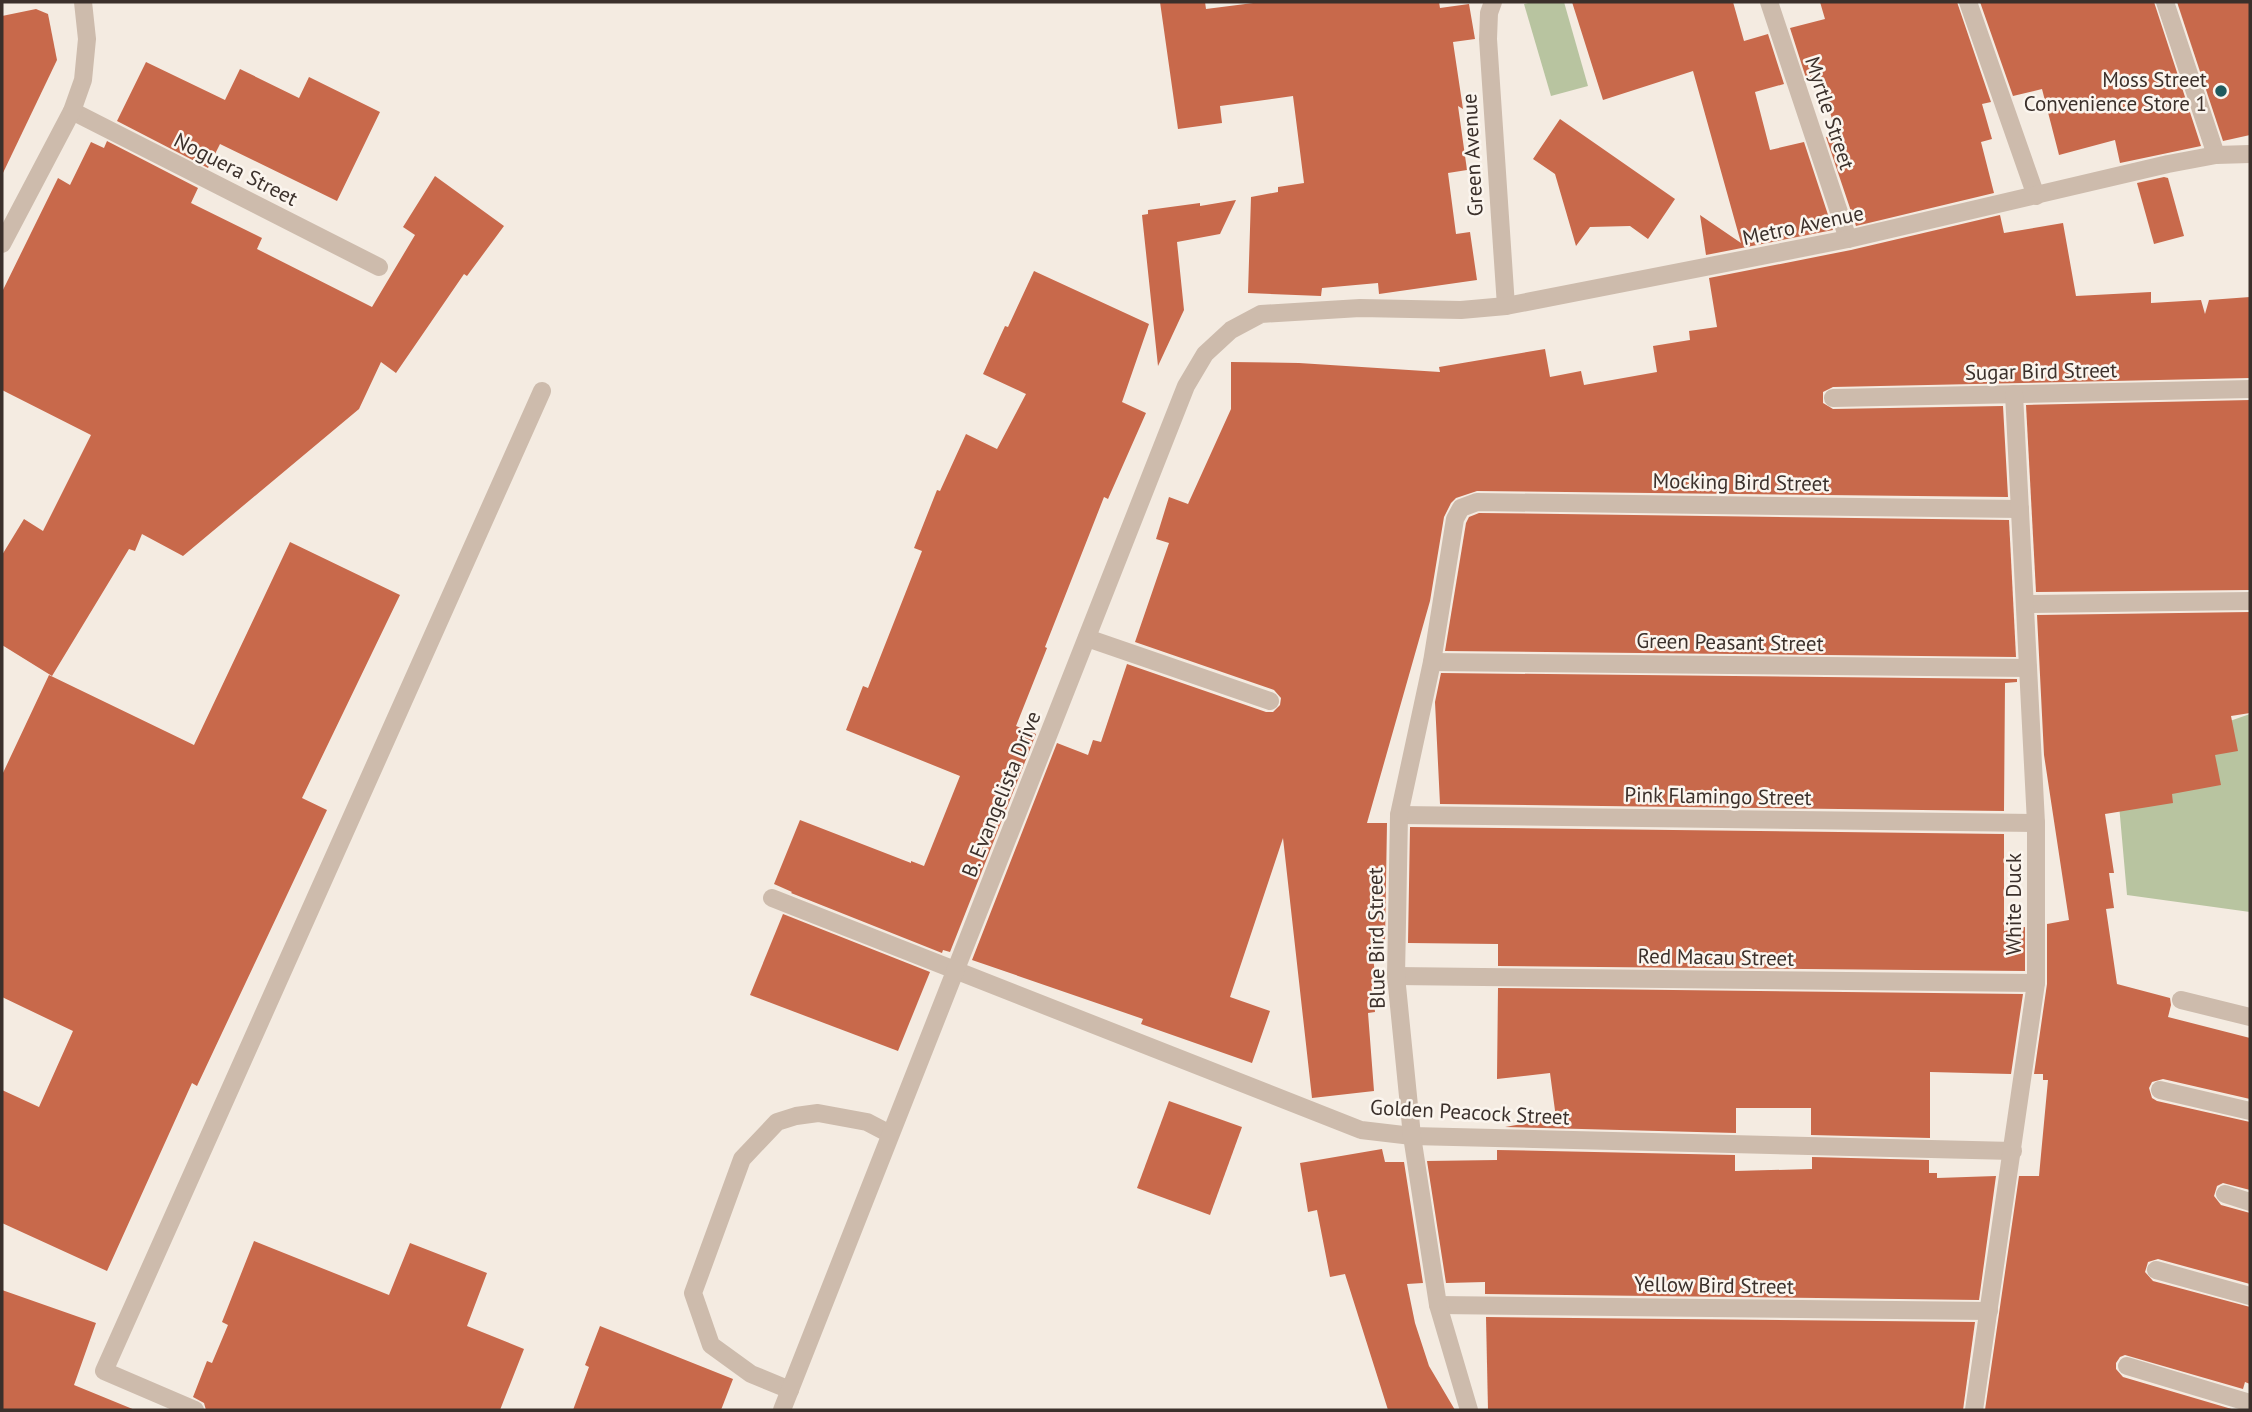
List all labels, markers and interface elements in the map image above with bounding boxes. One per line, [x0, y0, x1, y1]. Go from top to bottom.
street label: Myrtle Street [1799, 53, 1861, 173]
place label: Moss Street Convenience Store 1 [2024, 66, 2207, 117]
marker: Moss Street Convenience Store 1 [2213, 83, 2229, 99]
street label: Green Avenue [1455, 93, 1489, 217]
street label: Noguera Street [170, 126, 302, 212]
street label: Metro Avenue [1740, 199, 1866, 251]
street label: Sugar Bird Street [1965, 356, 2117, 386]
street label: Mocking Bird Street [1652, 467, 1830, 497]
street label: Green Peasant Street [1636, 627, 1824, 657]
street label: B. Evangelista Drive [955, 707, 1047, 881]
street label: Pink Flamingo Street [1624, 781, 1812, 811]
street label: White Duck [2000, 853, 2027, 955]
street label: Blue Bird Street [1361, 867, 1391, 1009]
street label: Red Macau Street [1638, 942, 1794, 972]
street label: Golden Peacock Street [1370, 1093, 1570, 1131]
street label: Yellow Bird Street [1634, 1270, 1794, 1300]

